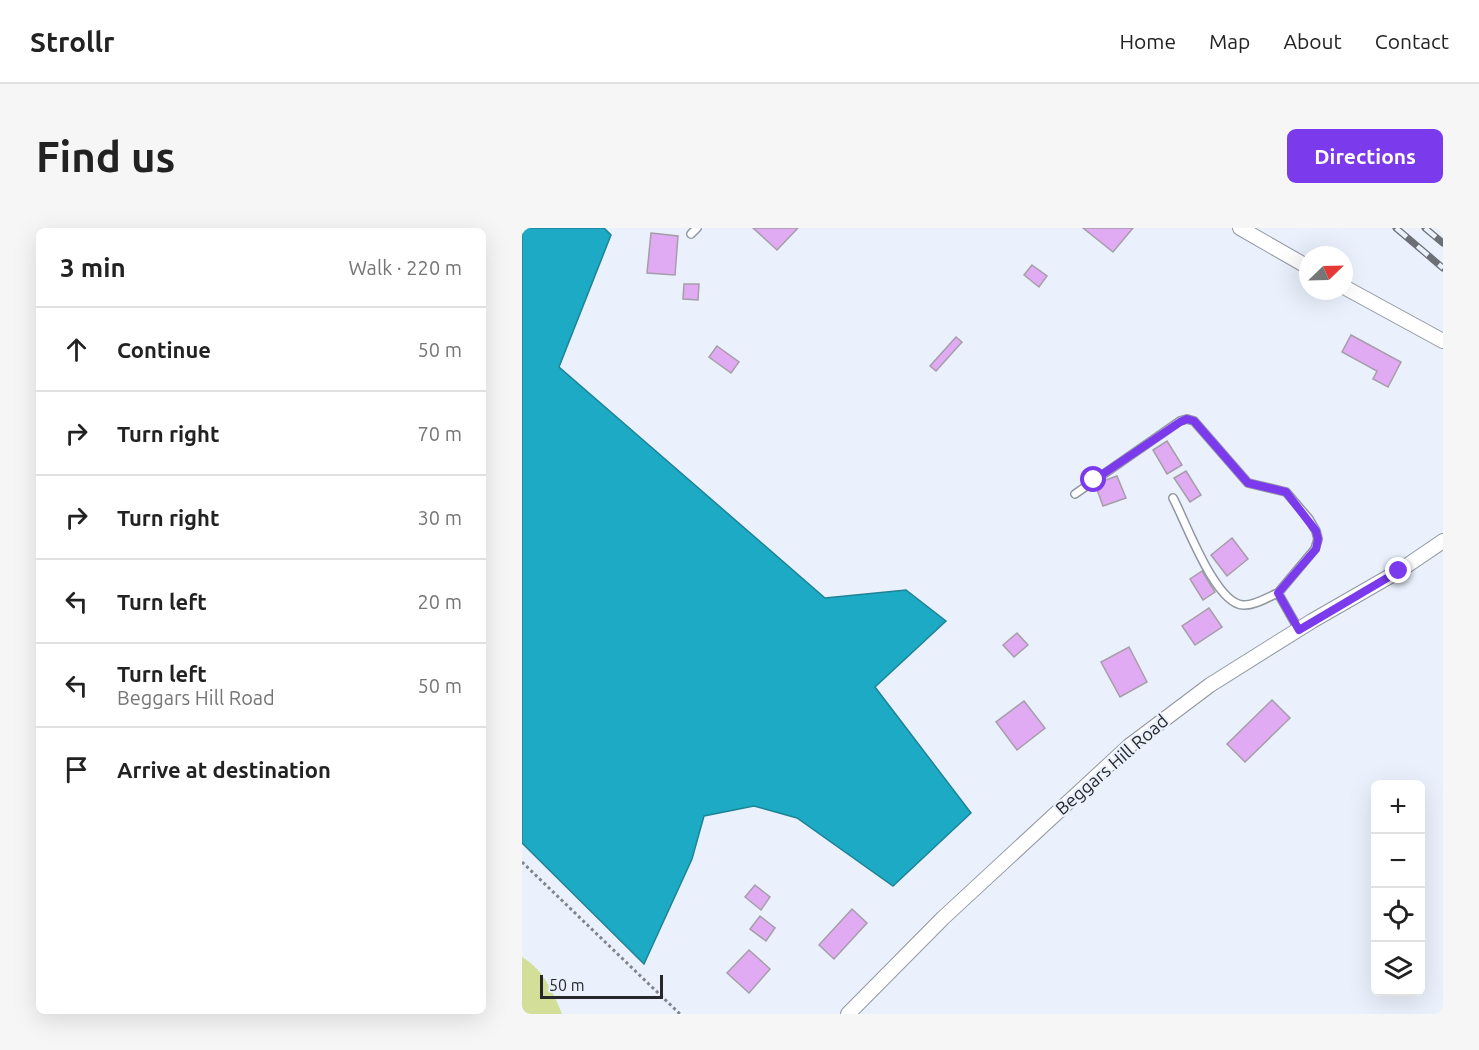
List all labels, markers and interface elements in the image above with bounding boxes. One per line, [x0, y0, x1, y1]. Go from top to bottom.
text: Strollr [30, 26, 115, 57]
text: Home [1119, 29, 1176, 53]
text: Map [1209, 29, 1250, 53]
text: About [1283, 29, 1342, 53]
text: Contact [1375, 29, 1449, 53]
button: Directions [1287, 129, 1443, 183]
text: Find us [36, 133, 175, 180]
north arrow [1299, 246, 1353, 300]
text: 3 min [60, 253, 126, 282]
text: Walk · 220 m [349, 256, 462, 279]
icon: ahead [60, 333, 93, 366]
text: Continue [117, 337, 211, 362]
text: 50 m [418, 338, 462, 361]
icon: right [60, 417, 93, 450]
text: Turn right [117, 421, 219, 446]
text: 70 m [418, 422, 462, 445]
route start [1080, 466, 1106, 492]
icon: right [60, 501, 93, 534]
text: Turn right [117, 505, 219, 530]
text: 30 m [418, 506, 462, 529]
route end [1385, 557, 1411, 583]
icon: left [60, 585, 93, 618]
text: Turn left [117, 589, 207, 614]
text: 20 m [418, 590, 462, 613]
text: Turn left [117, 661, 207, 686]
icon: left [60, 669, 93, 702]
text: 50 m [418, 674, 462, 697]
text: Beggars Hill Road [117, 686, 275, 709]
street label: Beggars Hill Road [1051, 710, 1172, 818]
icon: arrive [60, 753, 93, 786]
text: Arrive at destination [117, 757, 331, 782]
map controls [1371, 780, 1425, 996]
button: + [1371, 780, 1425, 834]
button: − [1371, 834, 1425, 888]
button: locate [1371, 888, 1425, 942]
button: layers [1371, 942, 1425, 996]
scale bar [540, 972, 663, 1000]
text: 50 m [549, 976, 585, 994]

